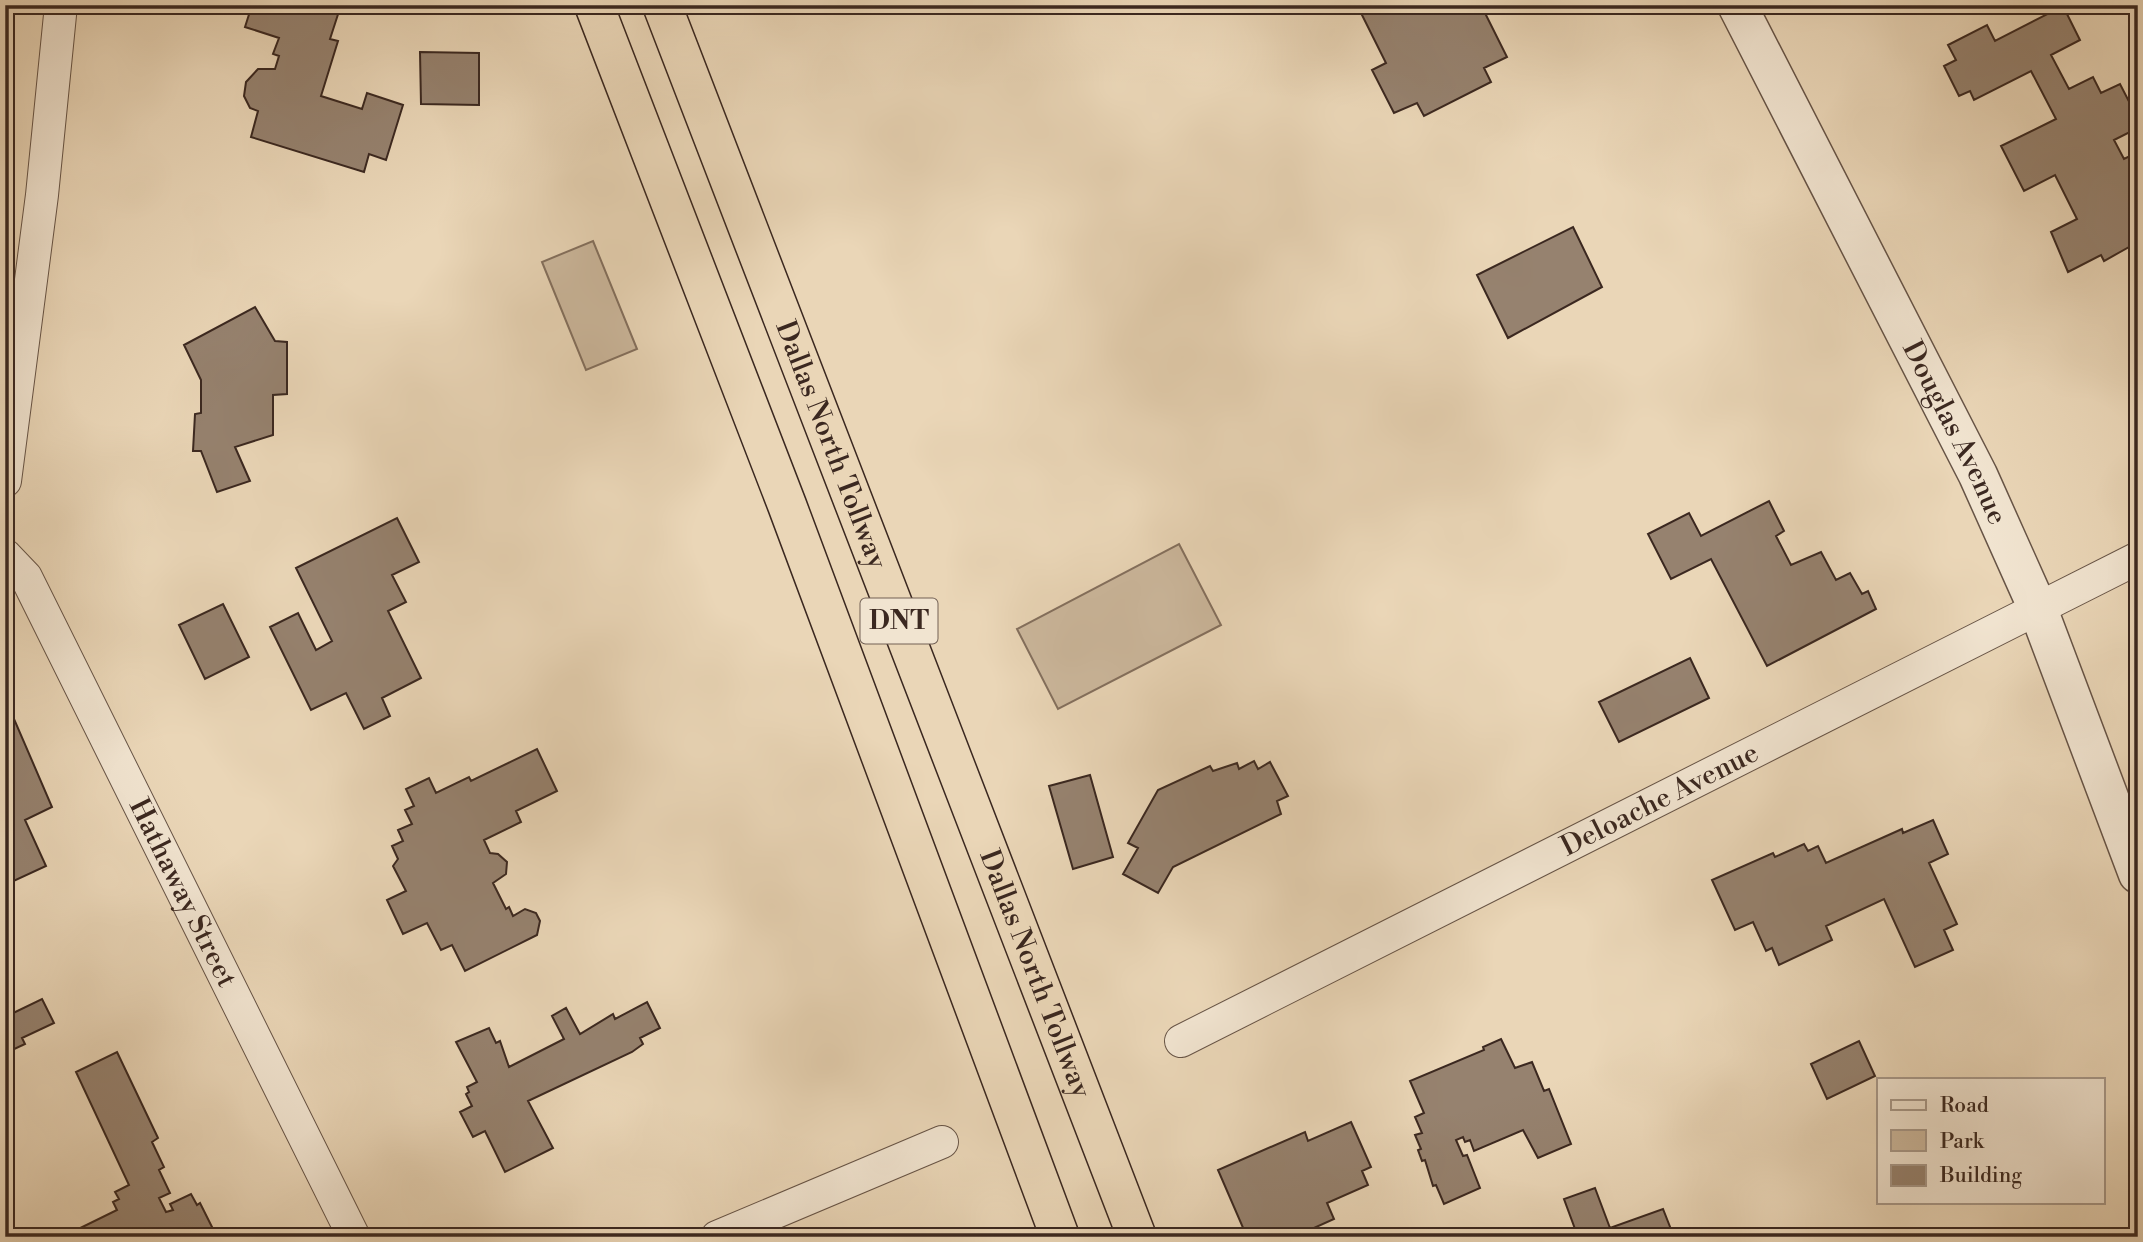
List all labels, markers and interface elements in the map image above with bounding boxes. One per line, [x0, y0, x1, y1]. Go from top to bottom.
street label: Dallas North Tollway [768, 315, 895, 574]
street label: Douglas Avenue [1895, 335, 2015, 530]
road number: DNT [860, 598, 937, 643]
street label: Deloache Avenue [1555, 735, 1764, 864]
street label: Hathaway Street [121, 793, 245, 993]
street label: Dallas North Tollway [972, 844, 1099, 1103]
legend [1877, 1078, 2104, 1204]
text: Road [1940, 1093, 1989, 1119]
text: Park [1940, 1129, 1985, 1155]
text: Building [1939, 1163, 2022, 1189]

